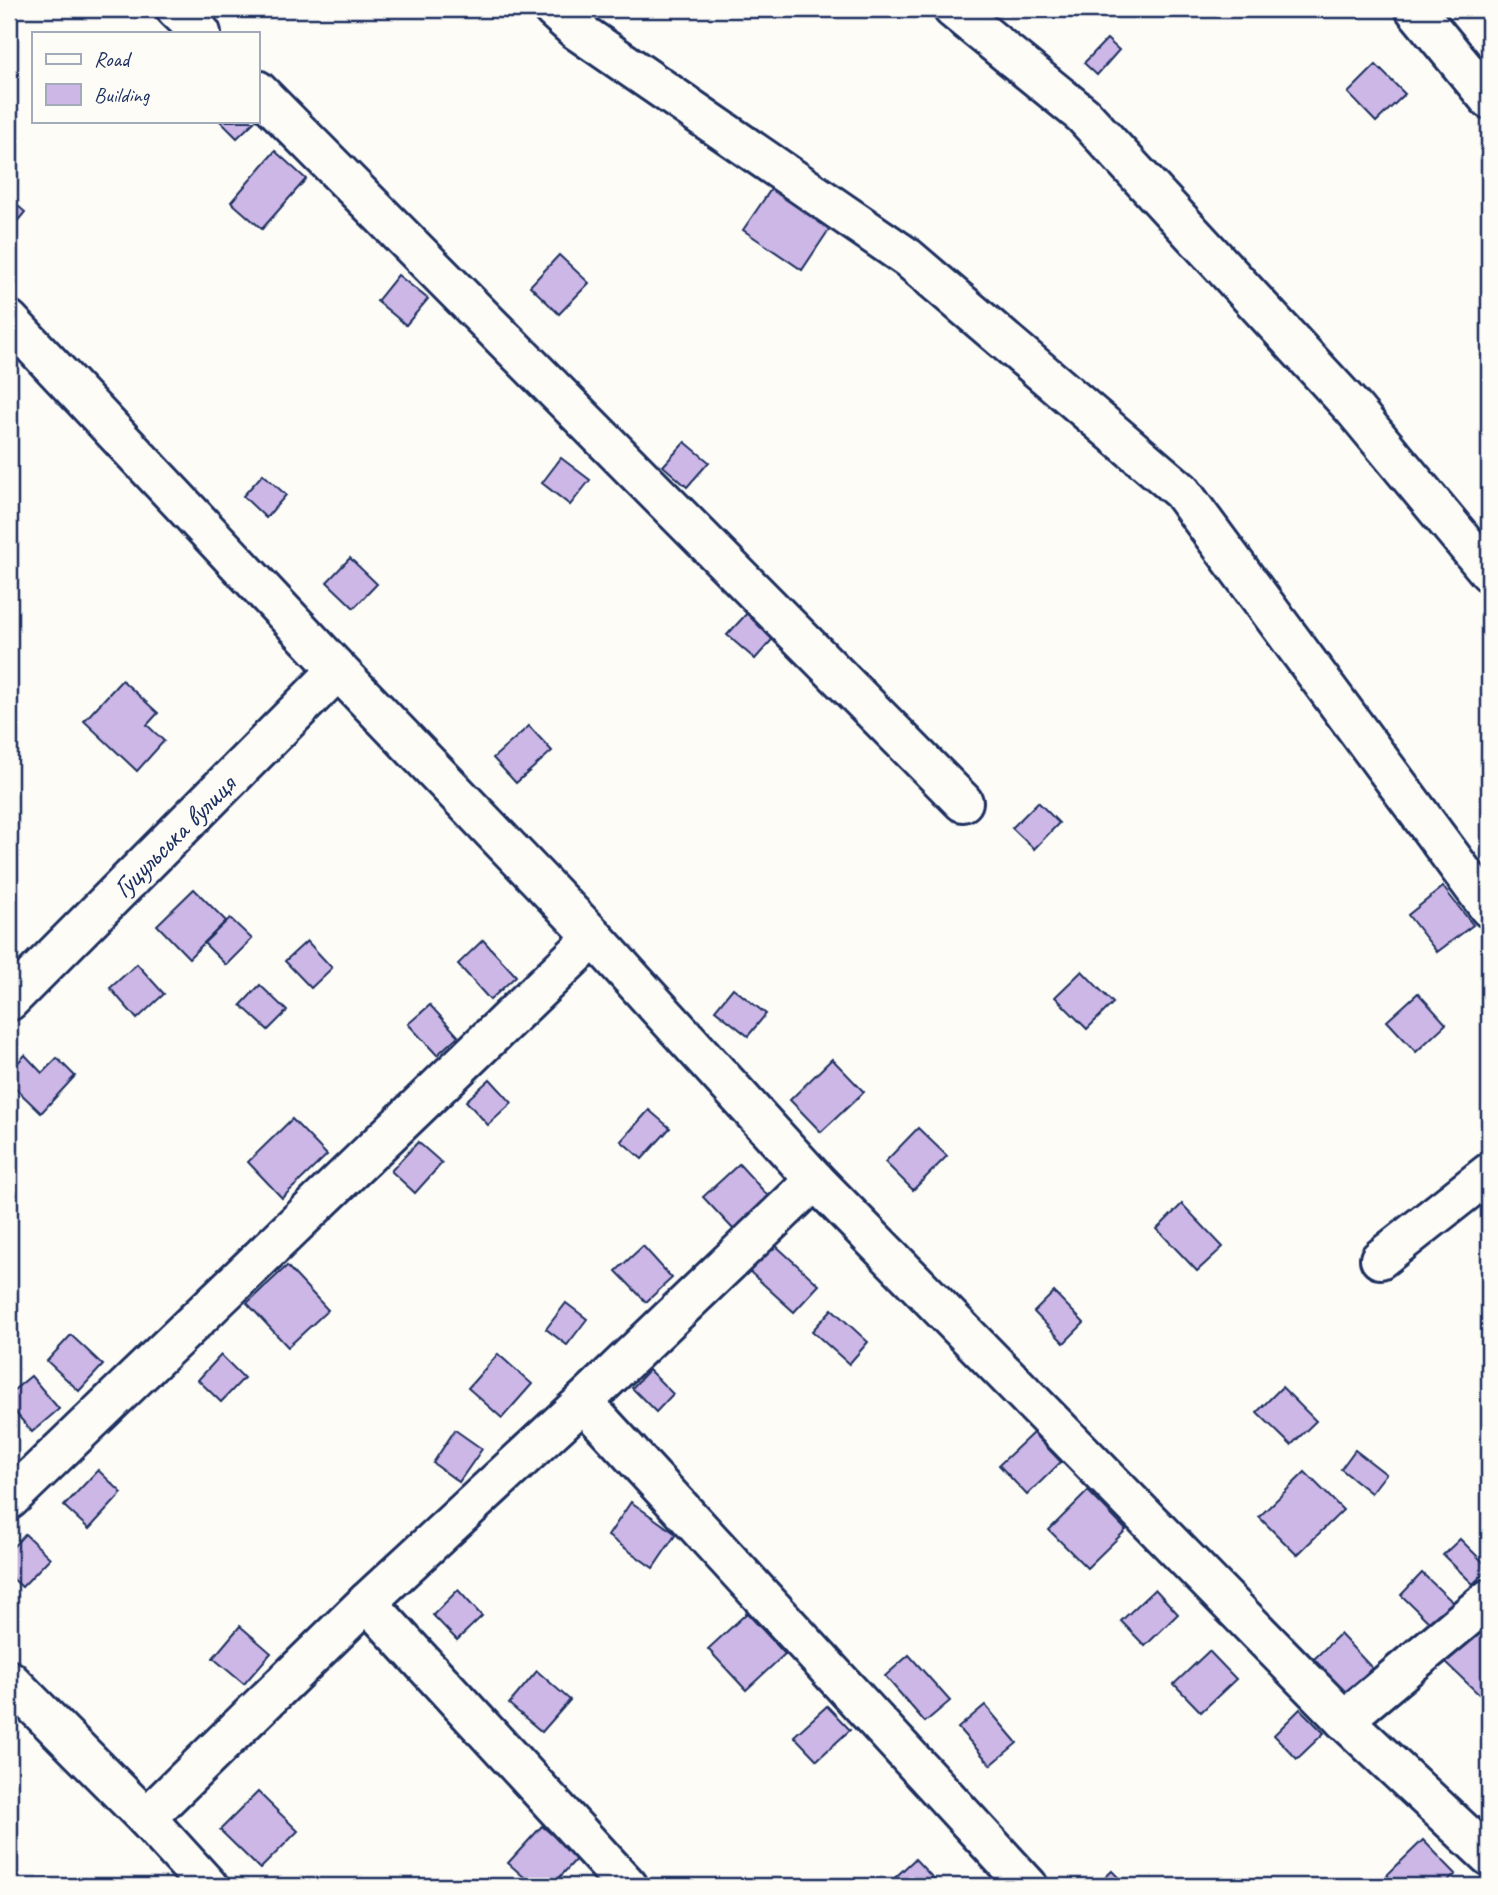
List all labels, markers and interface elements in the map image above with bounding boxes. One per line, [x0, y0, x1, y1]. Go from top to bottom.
legend [32, 32, 259, 122]
text: Road [94, 46, 133, 72]
text: Building [94, 82, 151, 108]
street label: Гуцульська вулиця [105, 766, 244, 905]

